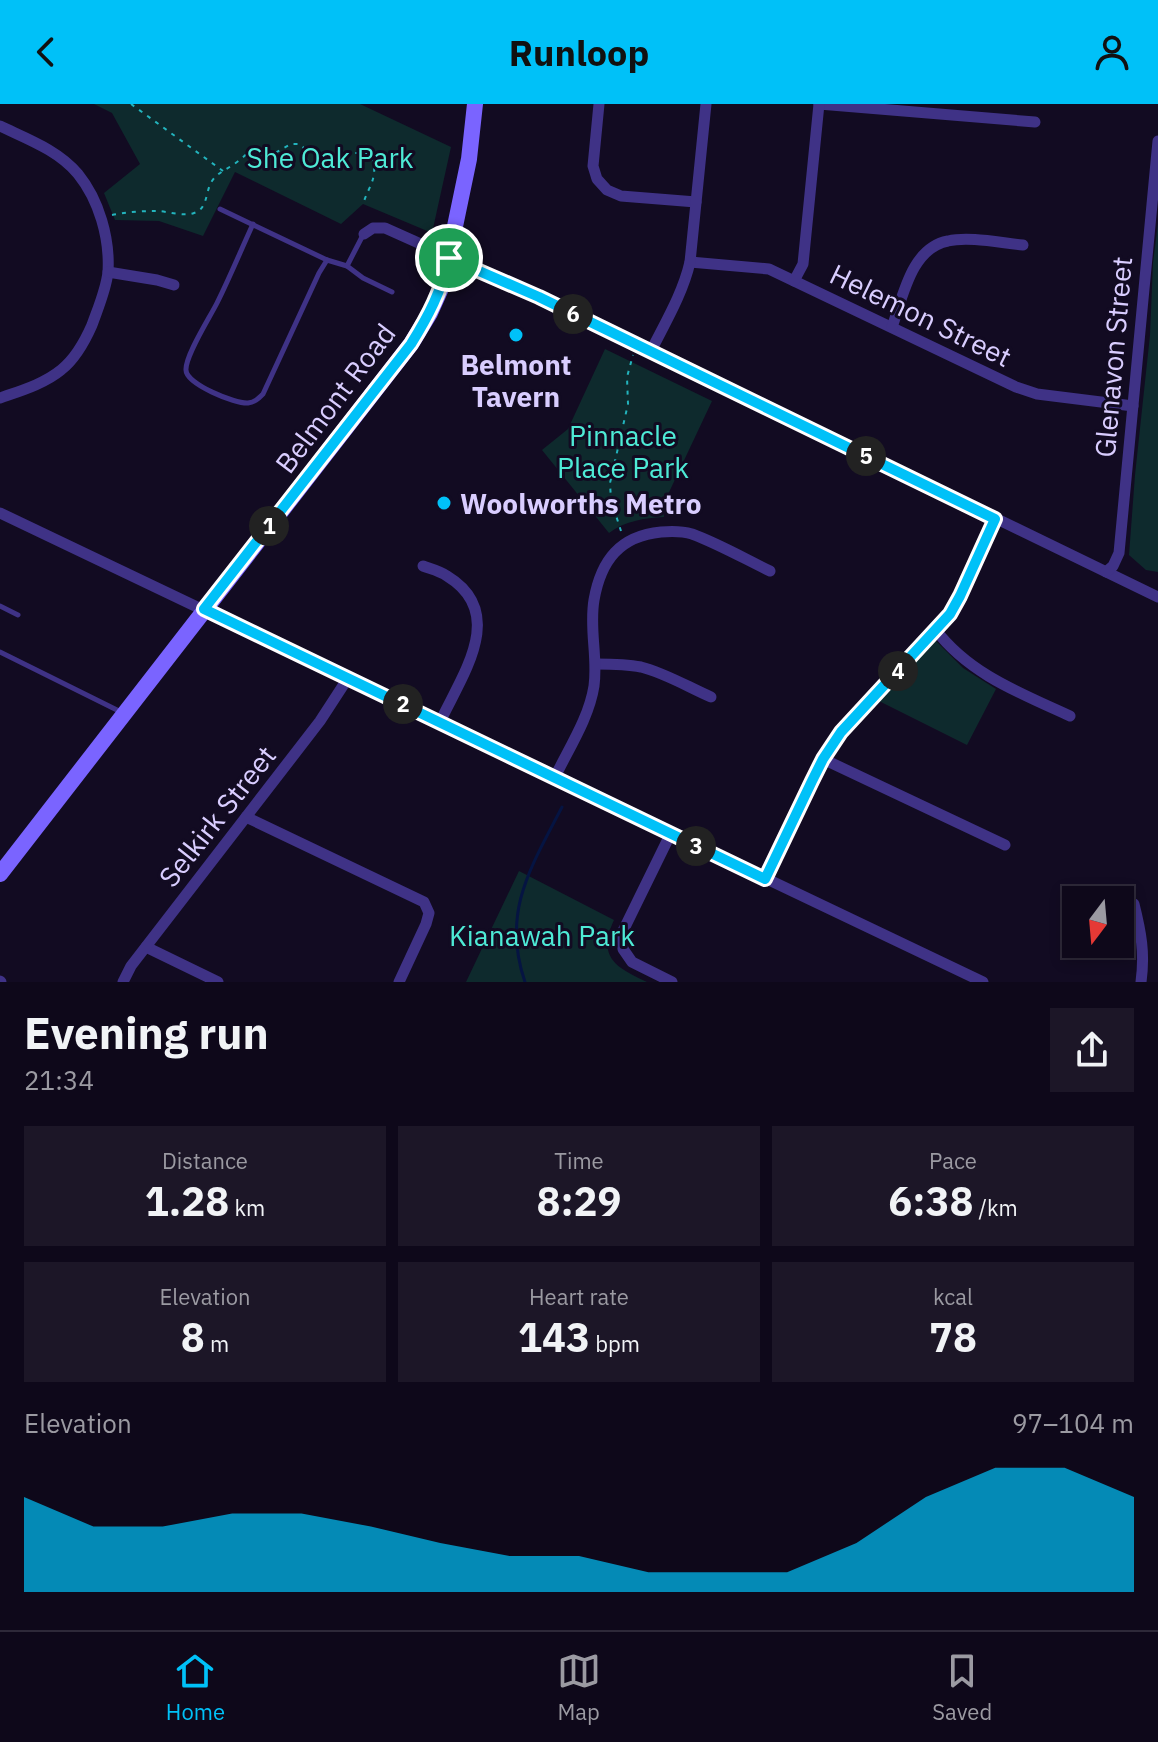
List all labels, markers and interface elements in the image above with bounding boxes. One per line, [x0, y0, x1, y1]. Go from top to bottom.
text: Runloop [509, 29, 649, 76]
icon: back [24, 30, 68, 74]
icon: person [1090, 30, 1134, 74]
park label: She Oak Park [247, 139, 414, 176]
pin [415, 224, 483, 292]
icon: arrive [427, 236, 471, 280]
street label: Helemon Street [824, 255, 1018, 375]
street label: Glenavon Street [1086, 255, 1140, 459]
pin: 6 [553, 294, 593, 334]
text: 6 [566, 299, 580, 328]
street label: Belmont Road [267, 316, 403, 480]
marker: Belmont Tavern [507, 326, 525, 344]
place label: Belmont Tavern [460, 346, 572, 415]
park label: Pinnacle Place Park [557, 417, 689, 486]
pin: 5 [846, 436, 886, 476]
text: 5 [859, 441, 873, 470]
place label: Woolworths Metro [460, 485, 701, 522]
marker: Woolworths Metro [435, 494, 453, 512]
pin: 1 [249, 506, 289, 546]
text: 1 [262, 511, 276, 540]
pin: 4 [878, 651, 918, 691]
text: 4 [891, 656, 905, 685]
pin: 2 [383, 684, 423, 724]
text: 2 [396, 689, 410, 718]
street label: Selkirk Street [150, 738, 284, 894]
pin: 3 [676, 826, 716, 866]
text: 3 [689, 831, 703, 860]
north arrow [1062, 886, 1134, 958]
map controls [1062, 886, 1134, 958]
park label: Kianawah Park [449, 917, 635, 954]
text: Evening run [24, 1004, 269, 1061]
button: share [1050, 1008, 1134, 1092]
text: 21:34 [24, 1063, 94, 1097]
text: Distance [162, 1146, 248, 1175]
text: Time [554, 1146, 604, 1175]
text: Pace [929, 1146, 977, 1175]
text: 1.28 [145, 1175, 229, 1227]
text: 8:29 [536, 1175, 622, 1227]
text: 6:38 [888, 1175, 973, 1227]
text: km [229, 1193, 265, 1222]
text: /km [973, 1193, 1018, 1222]
text: Elevation [159, 1282, 251, 1311]
text: Heart rate [529, 1282, 629, 1311]
text: kcal [933, 1282, 973, 1311]
text: 8 [181, 1311, 205, 1363]
text: 143 [518, 1311, 590, 1363]
text: 78 [929, 1311, 977, 1363]
text: m [205, 1329, 229, 1358]
text: bpm [590, 1329, 640, 1358]
text: Elevation [24, 1406, 132, 1440]
text: 97–104 m [1012, 1406, 1134, 1440]
tab: Home [166, 1649, 225, 1726]
tab: Map [557, 1649, 601, 1726]
tab: Saved [932, 1649, 992, 1726]

